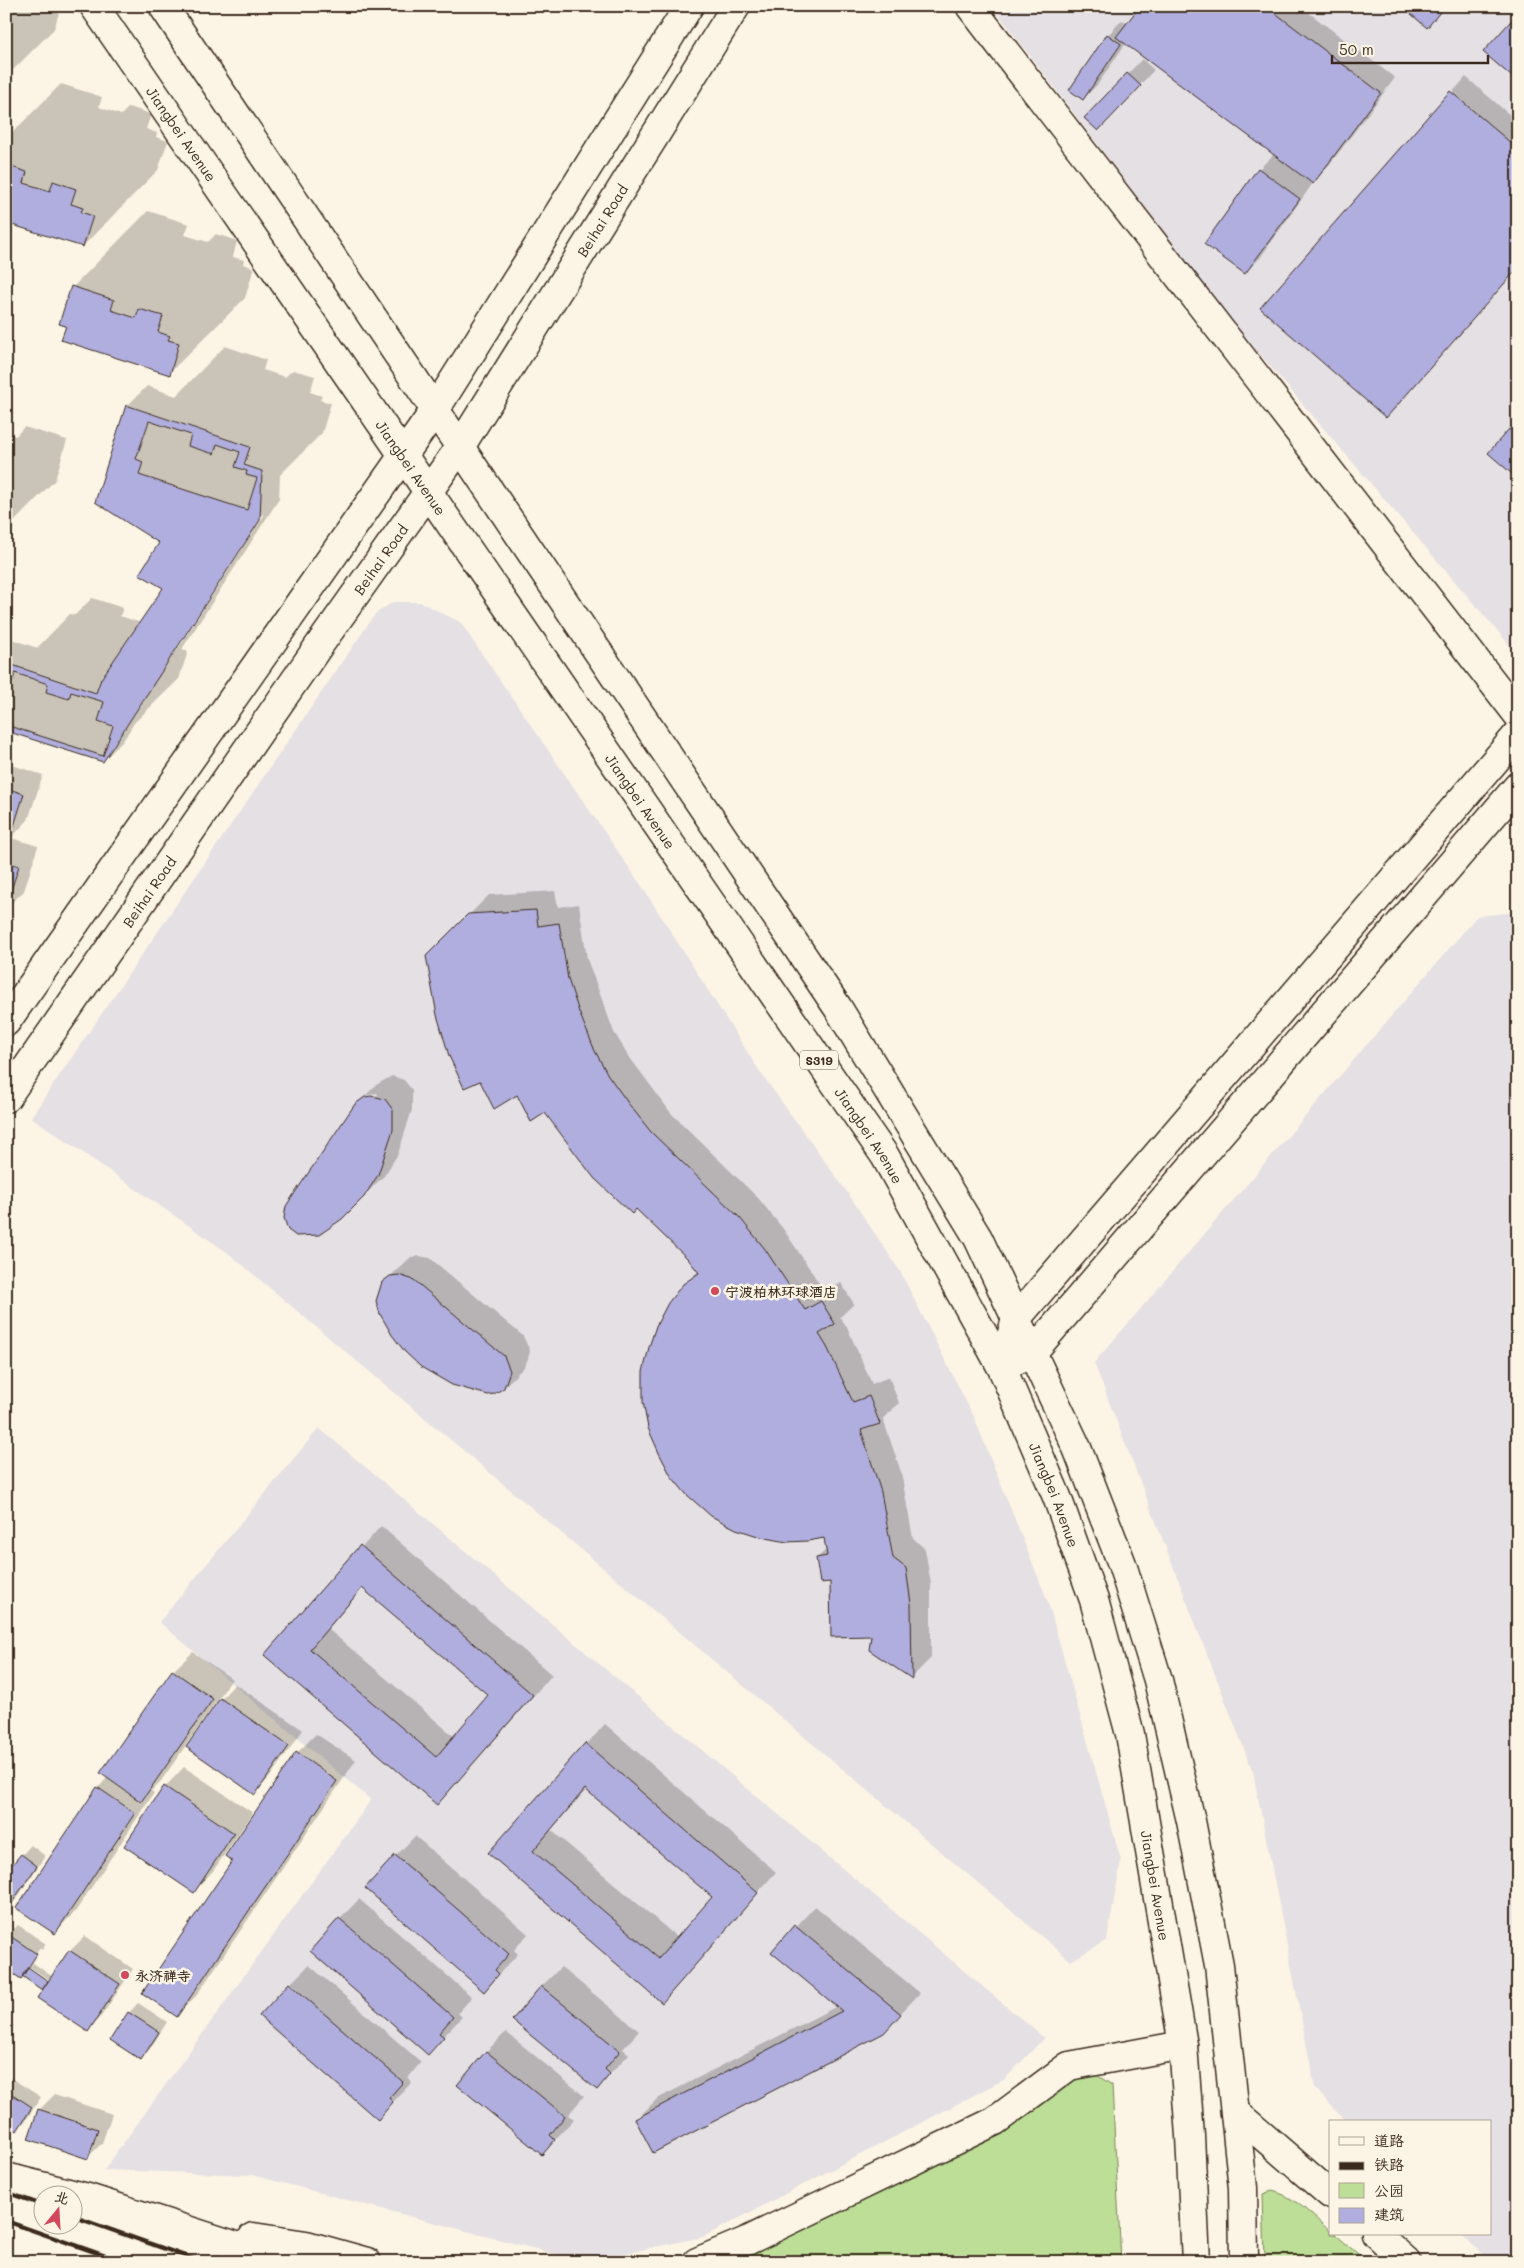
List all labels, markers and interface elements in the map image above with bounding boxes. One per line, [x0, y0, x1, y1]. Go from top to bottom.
scale bar [1332, 32, 1488, 64]
text: 50 m [1339, 39, 1374, 59]
street label: Jiangbei Avenue [142, 82, 221, 185]
street label: Beihai Road [572, 181, 632, 260]
street label: Jiangbei Avenue [372, 416, 451, 519]
street label: Beihai Road [349, 520, 412, 598]
street label: Jiangbei Avenue [601, 750, 680, 852]
street label: Beihai Road [118, 852, 180, 931]
road number: S319 [800, 1050, 838, 1070]
street label: Jiangbei Avenue [831, 1083, 908, 1187]
place label: 宁波柏林环球酒店 [725, 1282, 837, 1301]
marker: 宁波柏林环球酒店 [709, 1285, 721, 1297]
street label: Jiangbei Avenue [1025, 1439, 1084, 1550]
street label: Jiangbei Avenue [1137, 1829, 1175, 1942]
place label: 永济禅寺 [135, 1966, 191, 1985]
marker: 永济禅寺 [119, 1969, 131, 1981]
legend [1329, 2120, 1492, 2236]
text: 道路 [1374, 2130, 1404, 2150]
text: 铁路 [1374, 2154, 1404, 2174]
text: 公园 [1374, 2180, 1404, 2200]
north arrow [32, 2186, 82, 2236]
text: 北 [53, 2186, 72, 2208]
text: 建筑 [1374, 2204, 1404, 2224]

